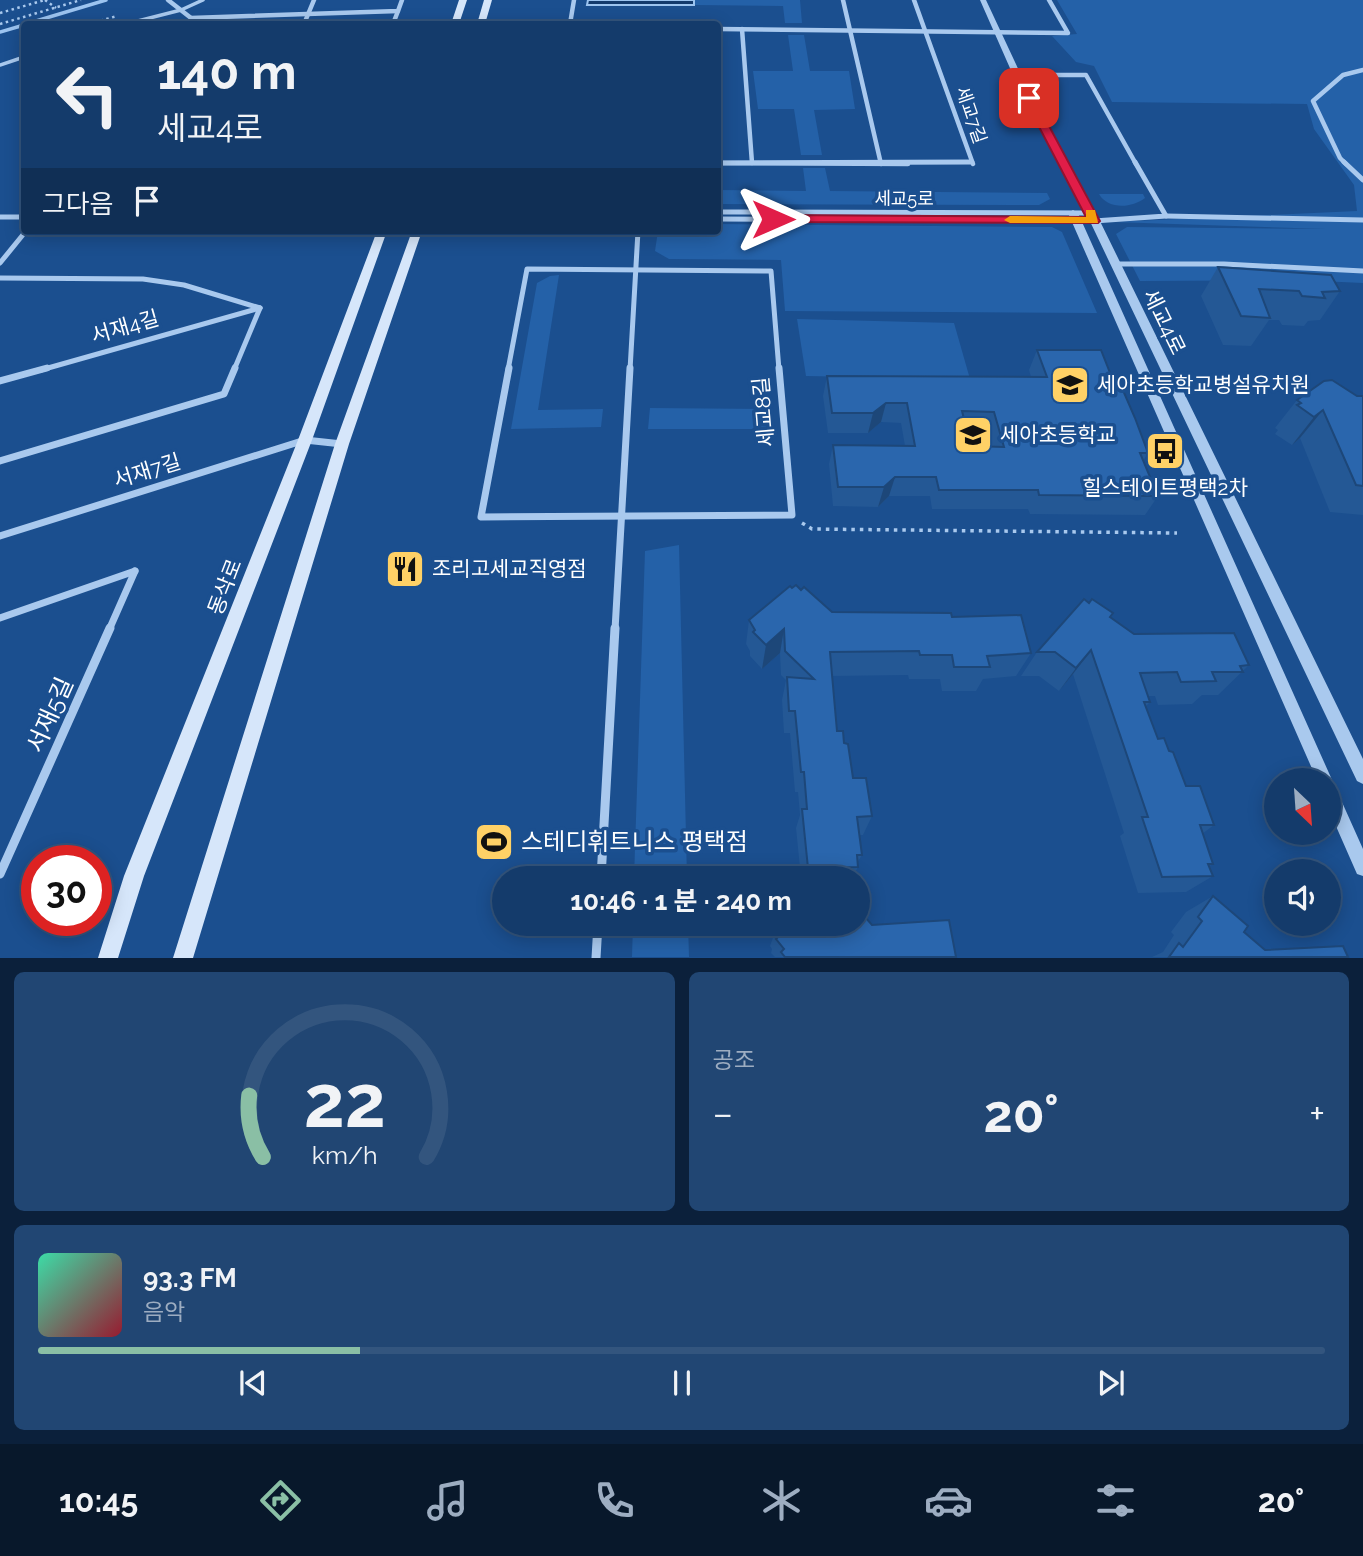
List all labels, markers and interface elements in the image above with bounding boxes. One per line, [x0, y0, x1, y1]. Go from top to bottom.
text: 140 m [157, 43, 297, 100]
icon: left [42, 49, 133, 140]
pin [999, 68, 1059, 128]
icon: arrive [1010, 79, 1048, 117]
street label: 세교7길 [952, 83, 991, 146]
text: 세교4로 [157, 109, 263, 146]
icon: arrive [128, 182, 166, 220]
position arrow [736, 182, 810, 256]
street label: 세교5로 [874, 188, 934, 209]
text: 그다음 [42, 189, 114, 219]
street label: 세교4로 [1138, 285, 1191, 358]
street label: 서재4길 [88, 305, 162, 348]
school or university icon: 세아초등학교병설유치원 [1049, 364, 1091, 406]
place label: 세아초등학교병설유치원 [1097, 372, 1310, 397]
street label: 세교8길 [748, 376, 779, 448]
school or university icon: 세아초등학교 [952, 414, 994, 456]
place label: 세아초등학교 [1000, 422, 1116, 447]
bus stop icon: 힐스테이트평택2차 [1144, 430, 1186, 472]
street label: 서재7길 [110, 448, 184, 493]
place label: 힐스테이트평택2차 [1082, 475, 1248, 500]
restaurant icon: 조리고세교직영점 [384, 548, 426, 590]
street label: 동삭로 [202, 555, 247, 618]
place label: 조리고세교직영점 [432, 556, 587, 581]
street label: 서재5길 [20, 673, 79, 757]
north arrow [1264, 768, 1340, 845]
map controls [1264, 768, 1341, 936]
sports icon: 스테디휘트니스 평택점 [473, 821, 515, 863]
place label: 스테디휘트니스 평택점 [521, 827, 748, 856]
speed limit sign: 30 [21, 845, 112, 936]
button: sound [1264, 859, 1341, 936]
text: 10:46 · 1 분 · 240 m [570, 886, 792, 916]
text: 공조 [713, 1046, 755, 1073]
text: 22 [303, 1060, 385, 1145]
text: 20° [983, 1083, 1059, 1144]
text: − [713, 1091, 733, 1136]
text: + [1309, 1091, 1325, 1136]
text: km/h [311, 1140, 377, 1170]
text: 93.3 FM [143, 1263, 237, 1293]
text: 음악 [143, 1298, 185, 1325]
icon: previous [234, 1364, 272, 1402]
icon: pause [663, 1364, 701, 1402]
icon: next [1092, 1364, 1130, 1402]
icon: directions [256, 1476, 305, 1525]
icon: music [423, 1476, 472, 1525]
icon: phone [590, 1476, 639, 1525]
icon: climate [757, 1476, 806, 1525]
icon: car [924, 1476, 973, 1525]
icon: filters [1091, 1476, 1140, 1525]
text: 10:45 [59, 1482, 138, 1519]
text: 20° [1258, 1482, 1304, 1519]

